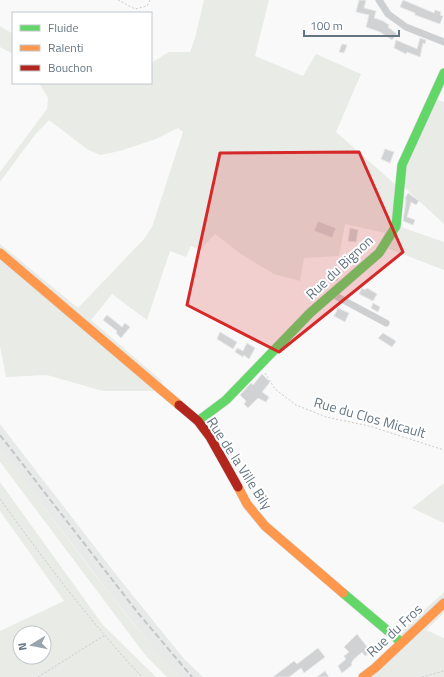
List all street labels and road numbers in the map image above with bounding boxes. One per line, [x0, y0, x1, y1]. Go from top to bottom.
street label: Rue du Bignon [301, 230, 377, 304]
street label: Rue du Clos Micault [312, 391, 428, 443]
street label: Rue de la Ville Bily [202, 413, 278, 514]
street label: Rue du Fros [361, 599, 427, 661]

